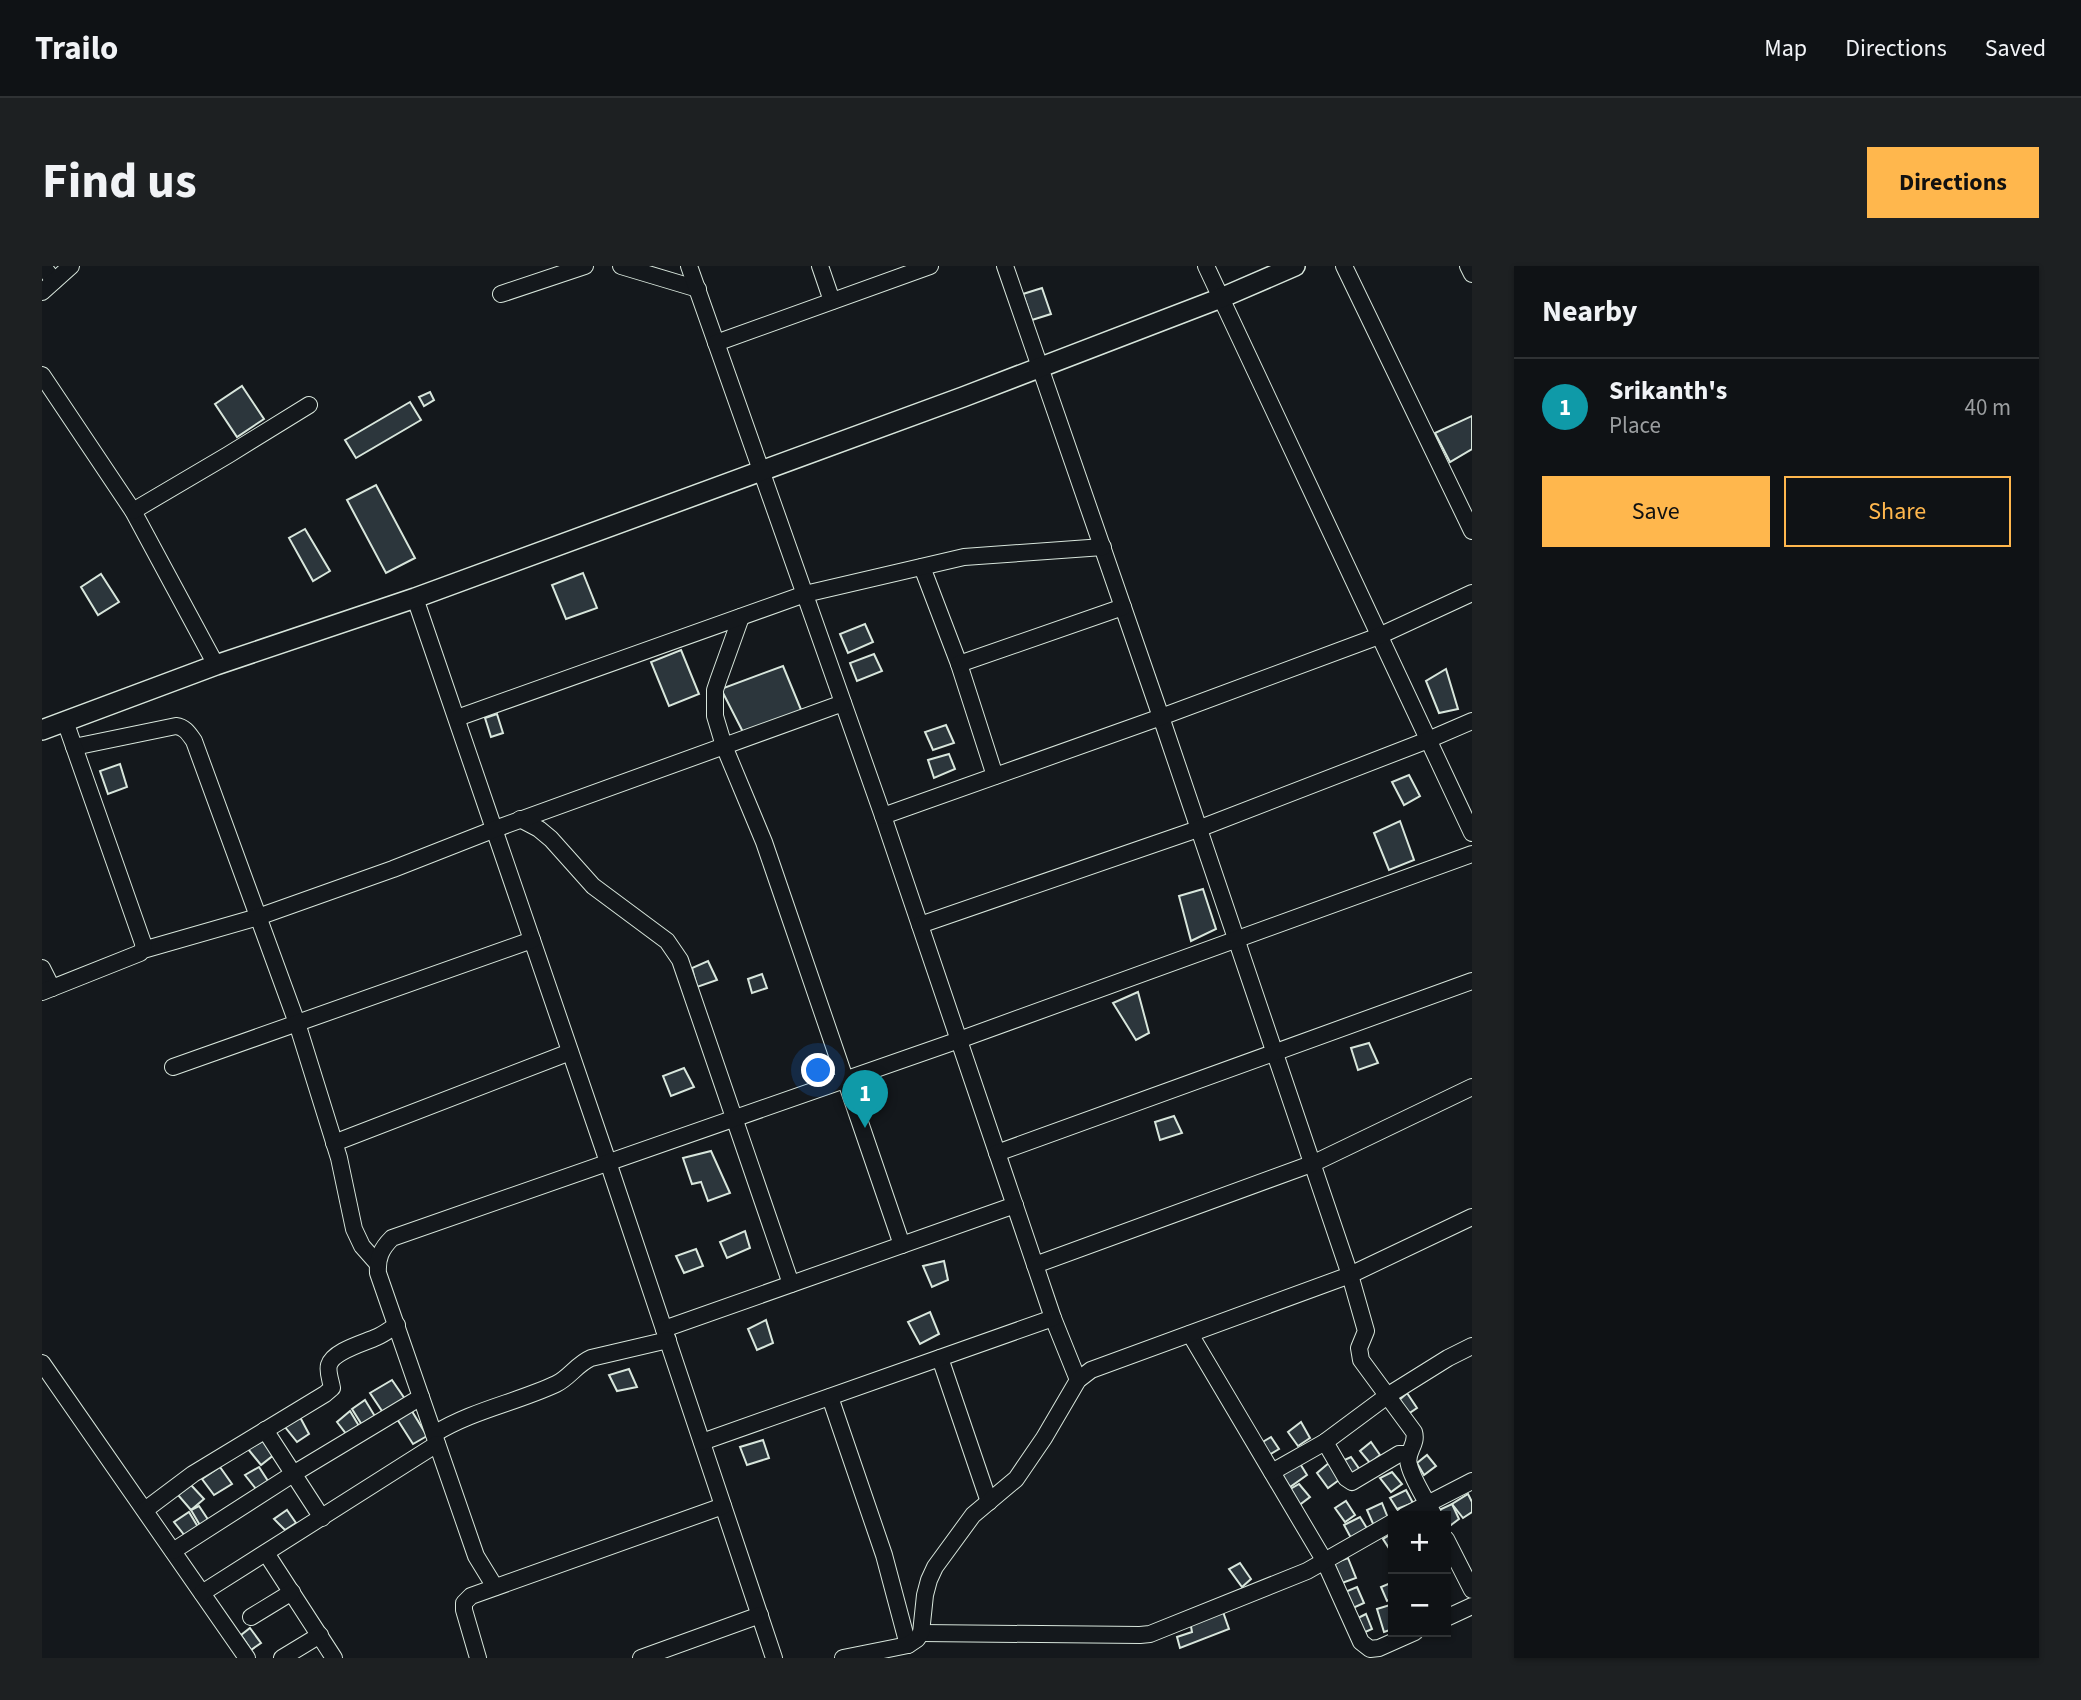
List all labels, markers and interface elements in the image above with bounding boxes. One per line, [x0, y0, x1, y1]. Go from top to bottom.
text: Trailo [35, 25, 118, 72]
text: Map [1764, 31, 1807, 66]
text: Directions [1845, 31, 1947, 66]
text: Saved [1985, 31, 2046, 66]
text: Find us [42, 147, 197, 217]
button: Directions [1867, 147, 2039, 218]
text: Nearby [1542, 290, 1637, 333]
text: Srikanth's [1609, 372, 1727, 409]
text: 1 [1559, 391, 1571, 424]
text: 40 m [1964, 391, 2011, 424]
text: Place [1609, 409, 1661, 442]
button: Save [1542, 476, 1770, 547]
button: Share [1784, 476, 2011, 547]
your location [801, 1053, 835, 1087]
pin: 1 [842, 1070, 888, 1128]
map controls [1388, 1511, 1451, 1637]
button: + [1388, 1511, 1451, 1574]
button: − [1388, 1574, 1451, 1637]

